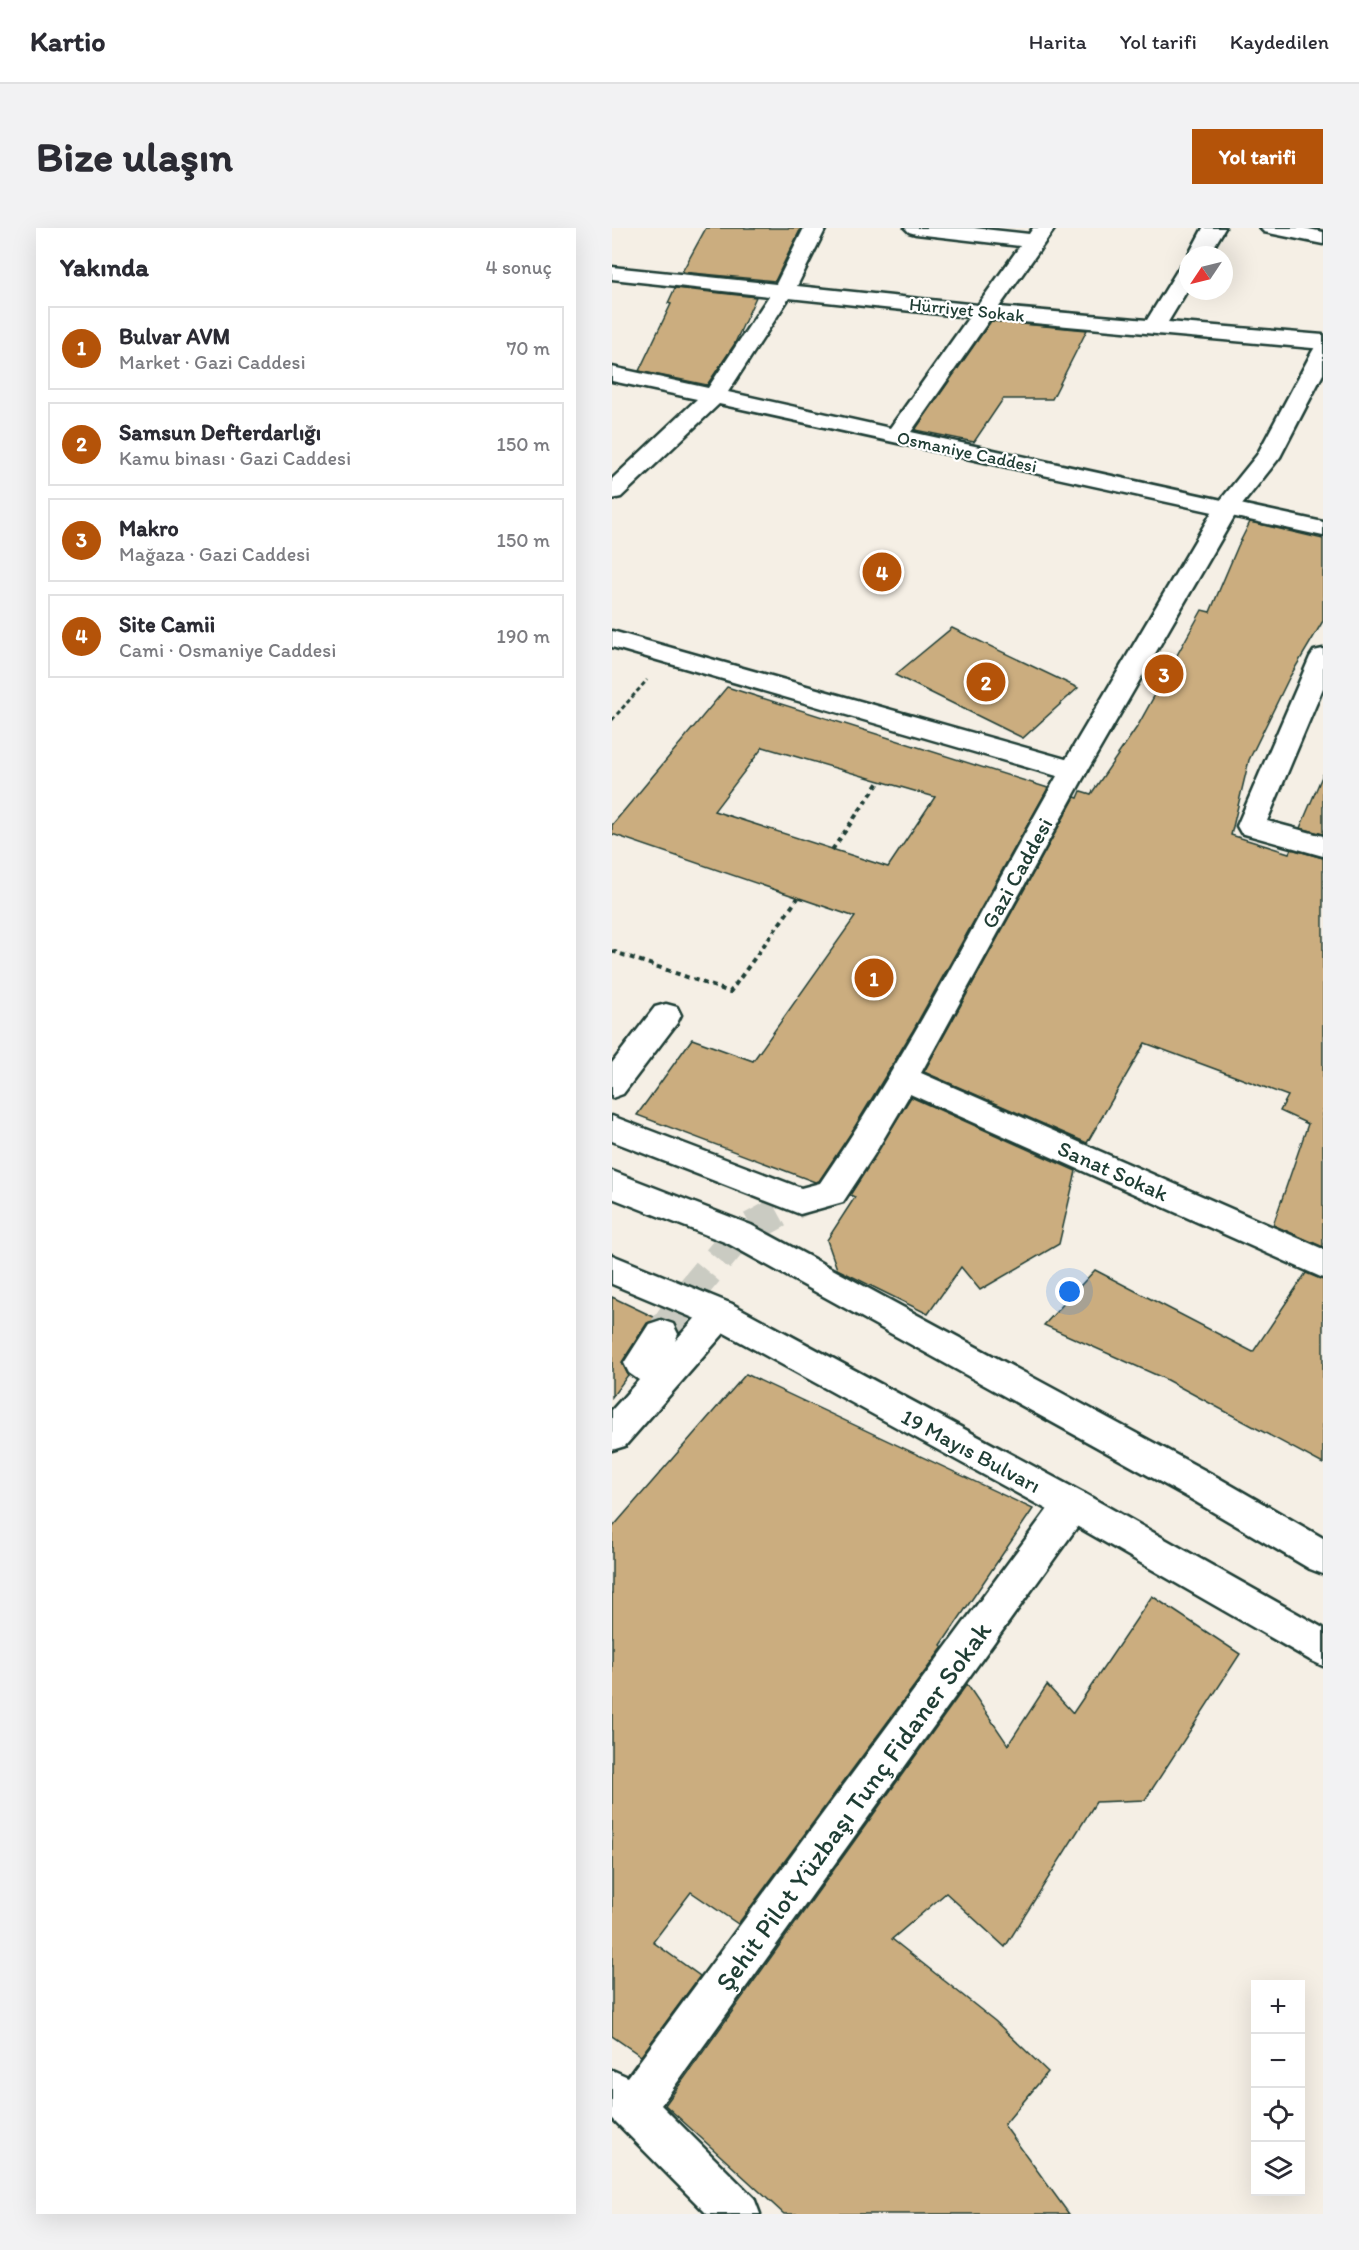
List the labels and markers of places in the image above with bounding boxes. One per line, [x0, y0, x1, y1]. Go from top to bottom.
pin: 4 [862, 550, 902, 594]
pin: 3 [1144, 652, 1184, 696]
pin: 2 [966, 660, 1006, 704]
pin: 1 [854, 956, 894, 1000]

